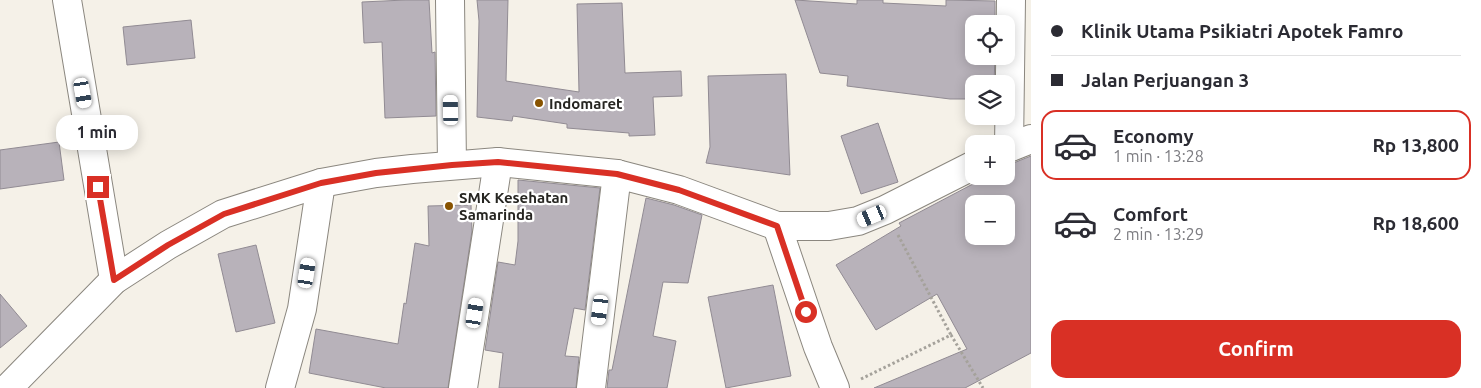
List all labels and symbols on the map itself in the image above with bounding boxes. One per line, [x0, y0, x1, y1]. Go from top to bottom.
car [73, 77, 92, 109]
car [443, 95, 458, 125]
place label: Indomaret [549, 95, 623, 112]
marker: Indomaret [533, 97, 545, 109]
callout: 1 min [57, 114, 139, 150]
route end [87, 176, 109, 198]
place label: SMK Kesehatan Samarinda [459, 189, 568, 223]
marker: SMK Kesehatan Samarinda [443, 200, 455, 212]
car [855, 203, 888, 229]
car [297, 257, 316, 289]
car [590, 294, 609, 326]
car [465, 297, 484, 329]
route start [795, 301, 817, 323]

